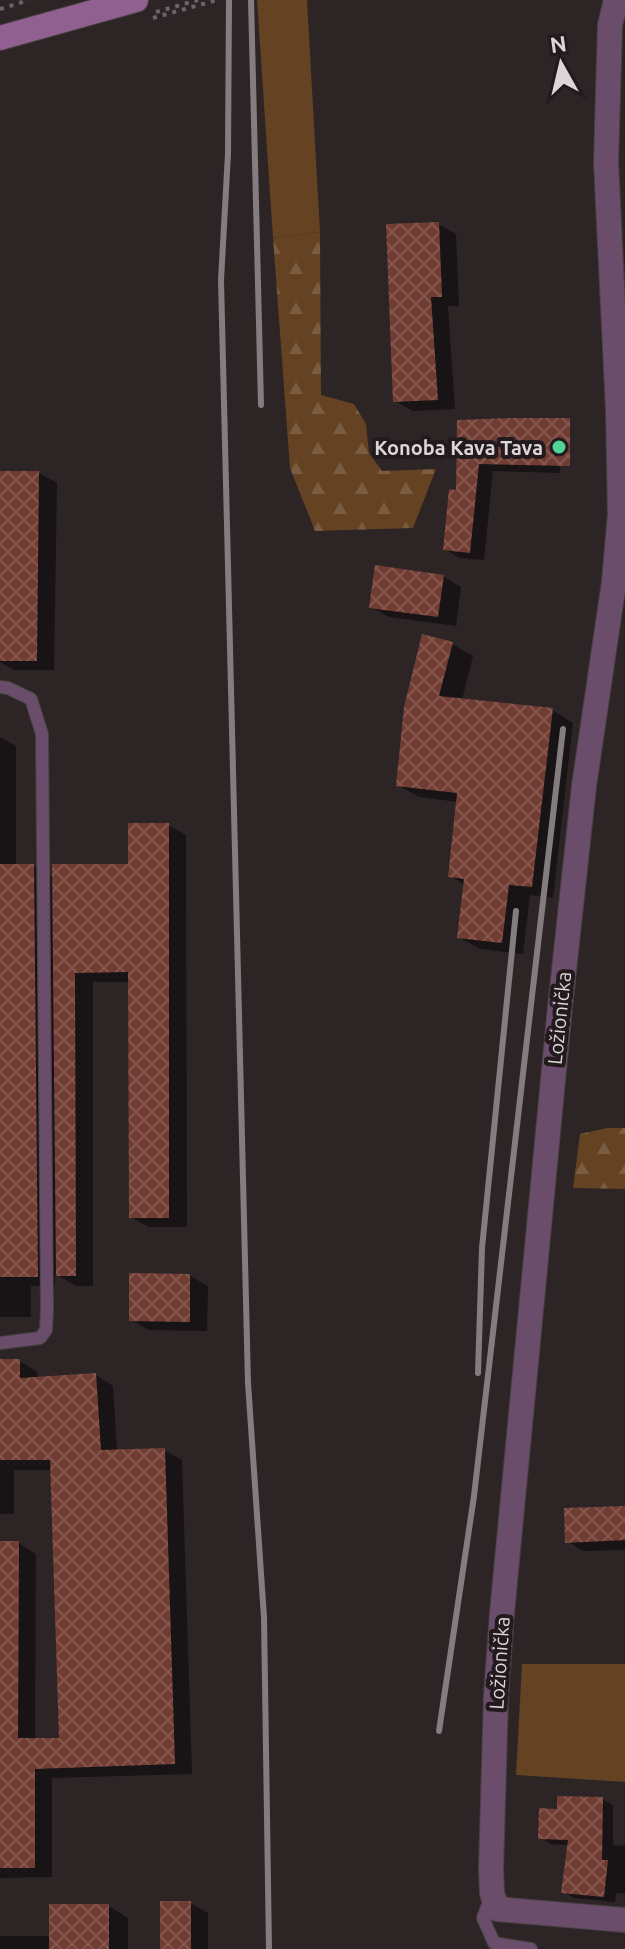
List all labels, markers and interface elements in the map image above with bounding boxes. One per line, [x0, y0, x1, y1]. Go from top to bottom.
north arrow [521, 24, 601, 104]
text: N [548, 30, 568, 57]
place label: Konoba Kava Tava [374, 436, 543, 459]
marker: Konoba Kava Tava [550, 438, 568, 456]
street label: Ložionička [543, 970, 575, 1066]
street label: Ložionička [484, 1616, 514, 1710]

